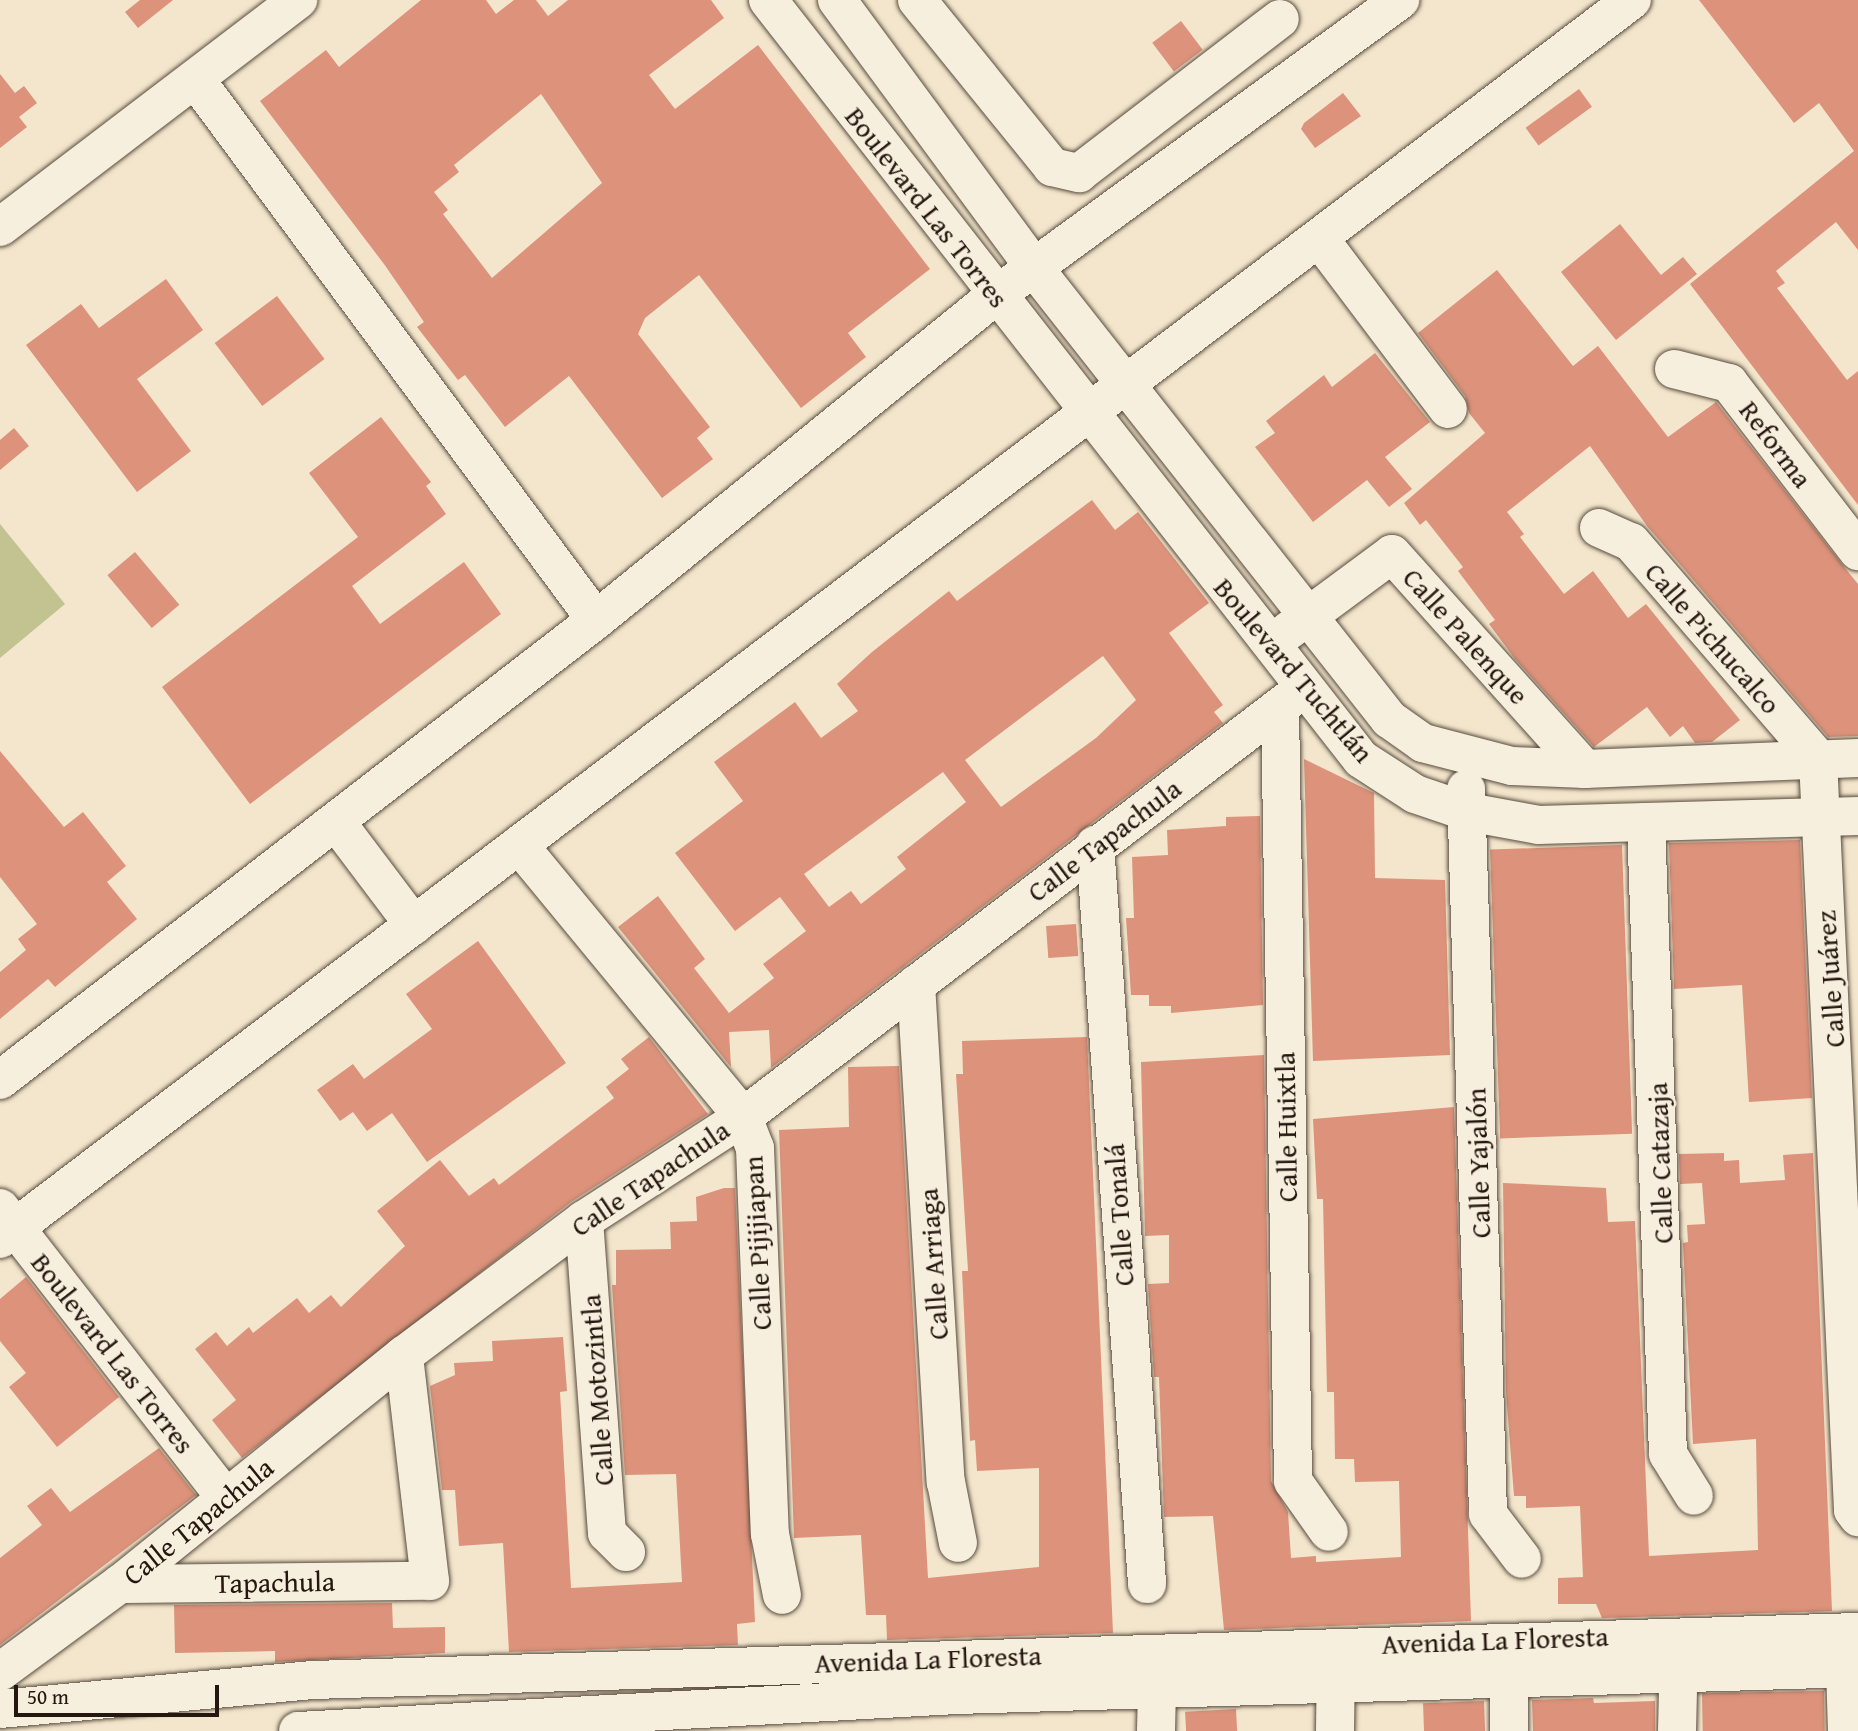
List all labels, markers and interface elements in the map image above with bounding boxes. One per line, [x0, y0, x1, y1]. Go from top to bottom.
street label: Boulevard Las Torres [838, 100, 1016, 314]
street label: Reforma [1732, 394, 1820, 494]
street label: Calle Pichucalco [1638, 555, 1788, 721]
street label: Calle Palenque [1396, 561, 1536, 711]
street label: Boulevard Tuchtlán [1207, 571, 1381, 769]
street label: Calle Tapachula [1021, 771, 1187, 909]
street label: Calle Juárez [1808, 909, 1852, 1049]
street label: Calle Huixtla [1268, 1052, 1304, 1202]
street label: Calle Catazaja [1640, 1082, 1680, 1244]
street label: Calle Yajalón [1459, 1087, 1497, 1239]
street label: Calle Tapachula [564, 1113, 736, 1243]
street label: Calle Tonalá [1097, 1143, 1141, 1287]
street label: Calle Pijijiapan [736, 1155, 778, 1331]
street label: Calle Arriaga [911, 1187, 955, 1341]
street label: Boulevard Las Torres [24, 1246, 202, 1460]
street label: Calle Motozintla [574, 1293, 620, 1487]
street label: Calle Tapachula [116, 1450, 280, 1592]
street label: Tapachula [215, 1564, 335, 1600]
street label: Avenida La Floresta [1381, 1619, 1609, 1661]
street label: Avenida La Floresta [814, 1638, 1042, 1680]
scale bar [18, 1672, 222, 1716]
text: 50 m [27, 1681, 69, 1712]

